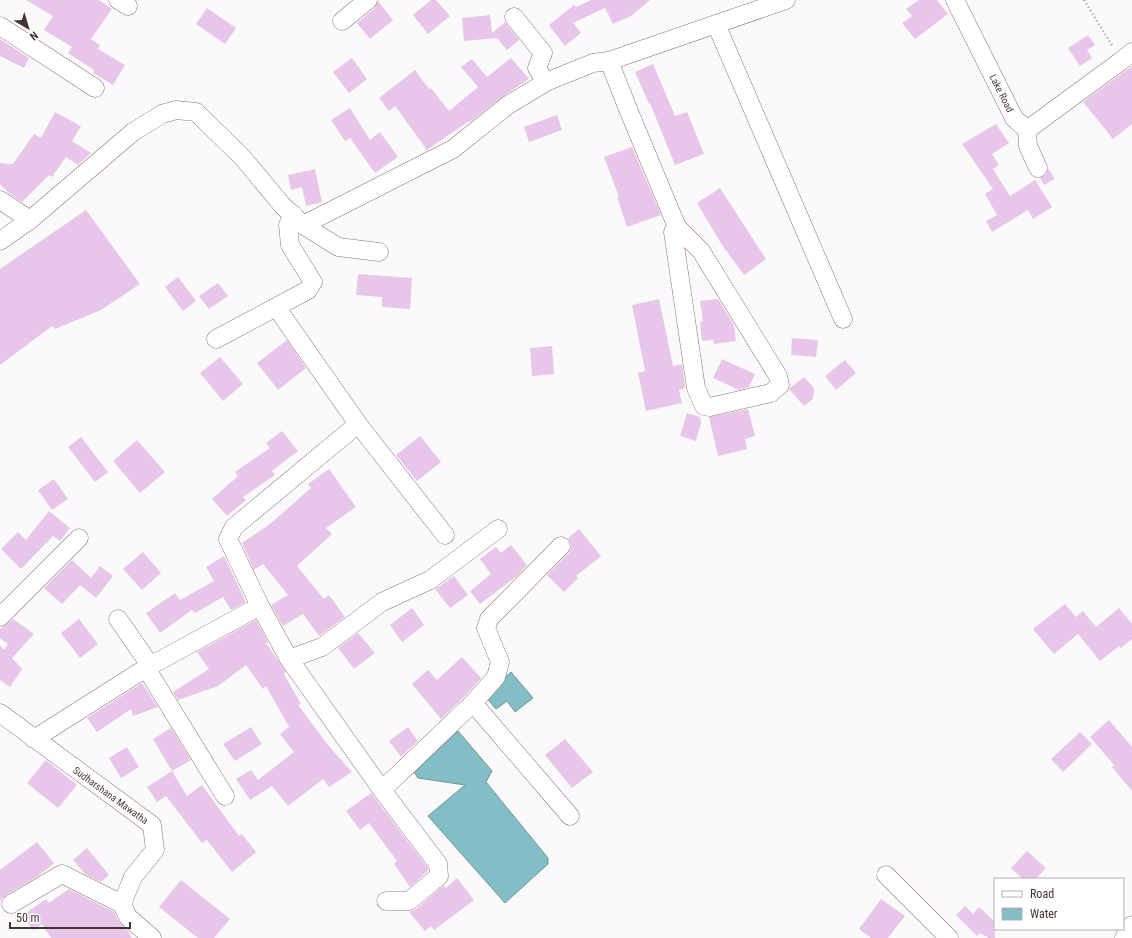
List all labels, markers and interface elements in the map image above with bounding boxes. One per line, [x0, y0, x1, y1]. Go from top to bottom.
north arrow [8, 8, 48, 48]
text: N [27, 28, 41, 43]
street label: Lake Road [987, 72, 1016, 114]
street label: Sudharshana Mawatha [71, 765, 150, 826]
legend [994, 878, 1124, 930]
text: Road [1030, 887, 1054, 901]
scale bar [10, 904, 130, 930]
text: Water [1030, 907, 1058, 921]
text: 50 m [16, 911, 40, 925]

